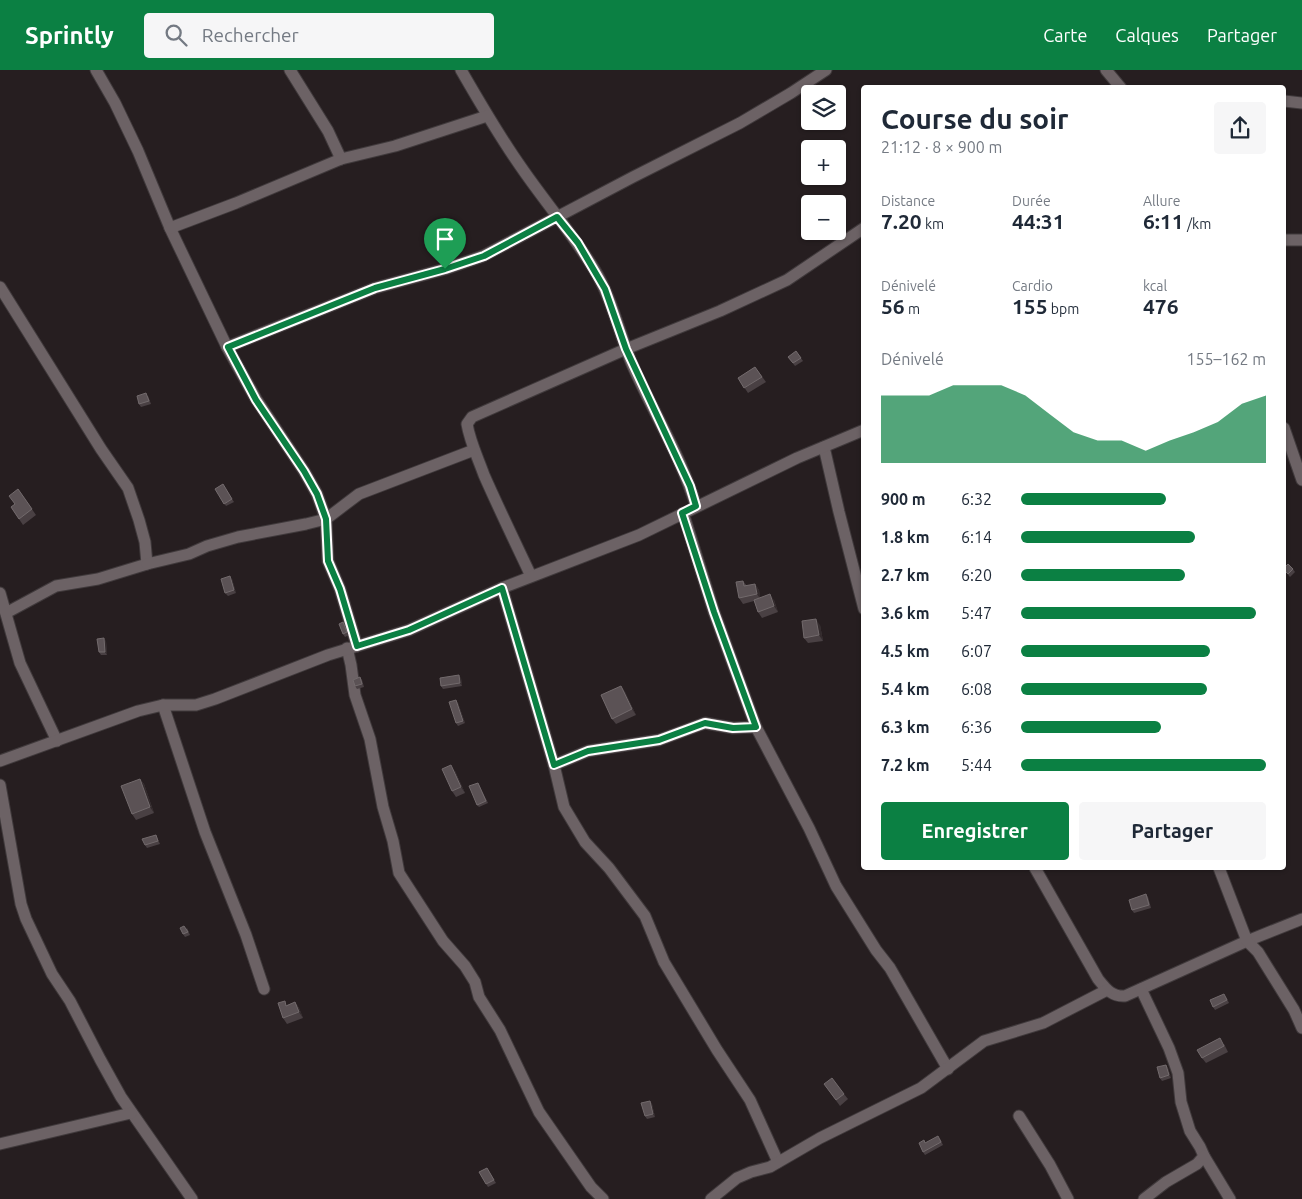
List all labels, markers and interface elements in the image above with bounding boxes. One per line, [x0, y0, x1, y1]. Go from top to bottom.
search box [144, 13, 494, 58]
icon: search [162, 21, 190, 49]
text: Sprintly [25, 22, 114, 49]
text: Rechercher [202, 24, 299, 46]
text: Carte [1043, 25, 1087, 45]
text: Calques [1115, 25, 1179, 45]
text: Partager [1207, 25, 1277, 45]
map controls [801, 85, 846, 240]
button: layers [801, 85, 846, 130]
button: share [1214, 102, 1266, 154]
text: Course du soir [881, 103, 1069, 134]
text: 21:12 · 8 × 900 m [881, 138, 1002, 156]
button: + [801, 140, 846, 185]
text: Distance [881, 193, 935, 209]
text: Durée [1012, 193, 1051, 209]
text: Allure [1143, 193, 1180, 209]
button: − [801, 195, 846, 240]
text: 7.20 [881, 209, 922, 233]
text: 44:31 [1012, 209, 1065, 233]
text: 6:11 [1143, 209, 1184, 233]
text: km [922, 216, 944, 232]
text: /km [1184, 216, 1211, 232]
pin [424, 218, 466, 269]
icon: arrive [431, 225, 459, 253]
text: Dénivelé [881, 278, 936, 294]
text: Cardio [1012, 278, 1053, 294]
text: kcal [1143, 278, 1167, 294]
text: 56 [881, 294, 905, 318]
text: 155 [1012, 294, 1048, 318]
text: 476 [1143, 294, 1179, 318]
text: m [905, 301, 920, 317]
text: bpm [1048, 301, 1079, 317]
text: Dénivelé [881, 350, 944, 368]
text: 155–162 m [1186, 350, 1266, 368]
text: 900 m [881, 490, 926, 508]
text: 6:32 [961, 490, 992, 508]
text: 1.8 km [881, 528, 930, 546]
text: 6:14 [961, 528, 992, 546]
text: 2.7 km [881, 566, 930, 584]
text: 6:20 [961, 566, 992, 584]
text: 3.6 km [881, 604, 930, 622]
text: 5:47 [961, 604, 992, 622]
text: 4.5 km [881, 642, 930, 660]
text: 6:07 [961, 642, 992, 660]
text: 5.4 km [881, 680, 930, 698]
text: 6:08 [961, 680, 992, 698]
text: 6.3 km [881, 718, 930, 736]
text: 6:36 [961, 718, 992, 736]
text: 7.2 km [881, 756, 930, 774]
text: 5:44 [961, 756, 992, 774]
button: Enregistrer [881, 802, 1069, 860]
button: Partager [1079, 802, 1266, 860]

